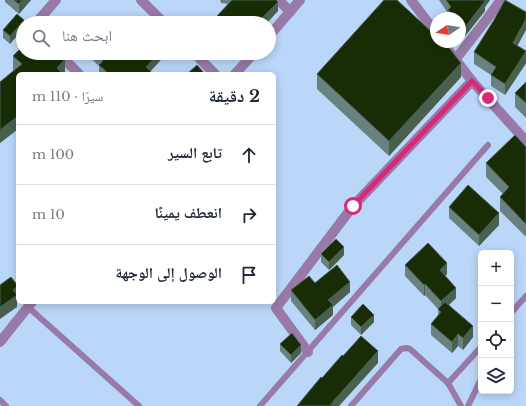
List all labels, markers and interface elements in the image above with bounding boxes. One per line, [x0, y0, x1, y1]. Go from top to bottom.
north arrow [430, 12, 466, 48]
search box [16, 16, 276, 60]
text: ابحث هنا [62, 26, 112, 45]
icon: search [30, 27, 52, 49]
text: 2 دقيقة [209, 86, 260, 107]
text: سيرًا · 110 m [32, 88, 103, 105]
route end [479, 89, 497, 107]
text: تابع السير [168, 143, 222, 162]
icon: ahead [238, 144, 260, 166]
text: 100 m [32, 146, 74, 163]
route start [344, 197, 362, 215]
text: انعطف يمينًا [154, 203, 222, 222]
icon: right [238, 204, 260, 226]
text: 10 m [32, 206, 65, 223]
map controls [478, 250, 514, 394]
button: + [478, 250, 514, 286]
text: الوصول إلى الوجهة [115, 263, 222, 282]
icon: arrive [238, 264, 260, 286]
button: − [478, 286, 514, 322]
button: locate [478, 322, 514, 358]
button: layers [478, 358, 514, 394]

